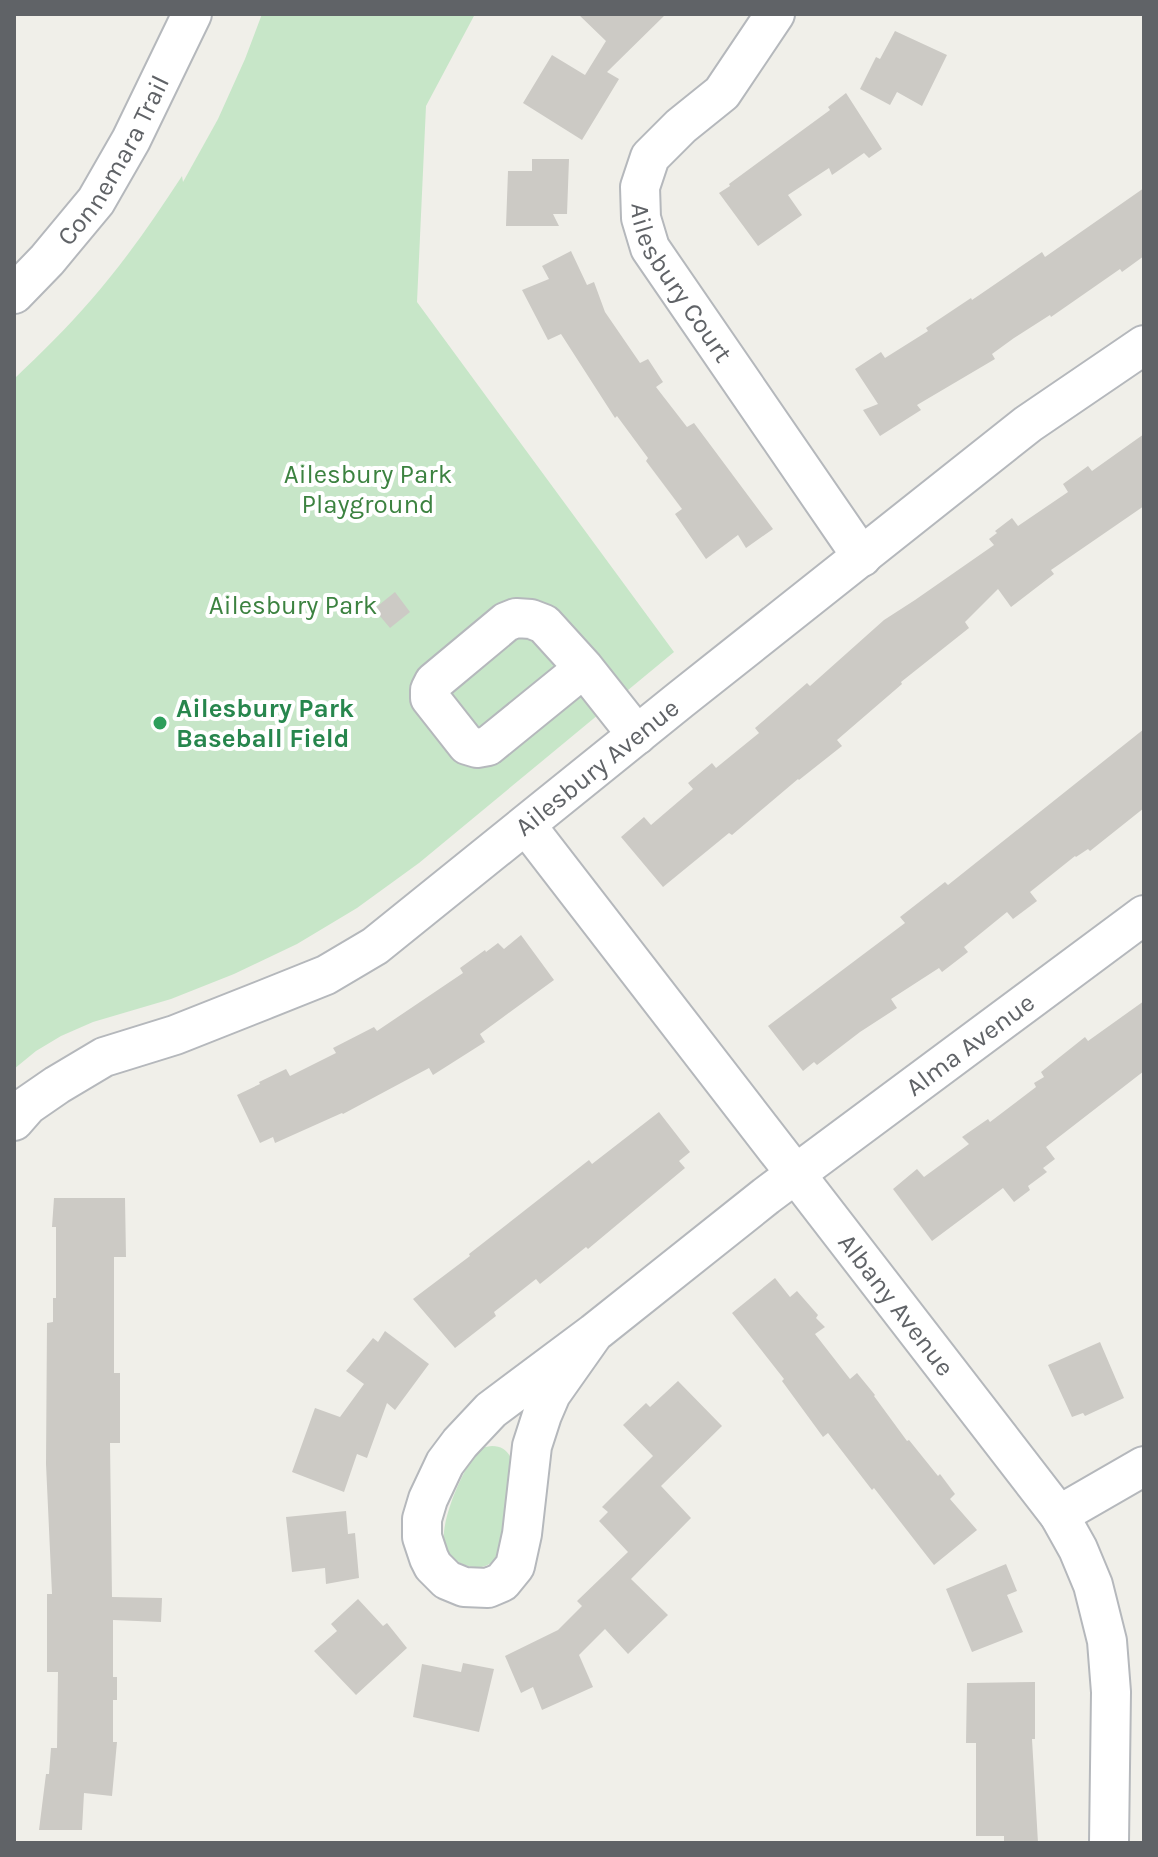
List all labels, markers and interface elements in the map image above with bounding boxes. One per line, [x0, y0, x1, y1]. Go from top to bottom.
street label: Connemara Trail [50, 70, 176, 252]
street label: Ailesbury Court [625, 203, 739, 368]
park label: Ailesbury Park Playground [284, 459, 452, 520]
park label: Ailesbury Park [209, 590, 377, 621]
street label: Ailesbury Avenue [509, 692, 685, 842]
place label: Ailesbury Park Baseball Field [176, 693, 354, 754]
marker: Ailesbury Park Baseball Field [151, 714, 169, 732]
street label: Alma Avenue [899, 986, 1040, 1102]
street label: Albany Avenue [832, 1227, 961, 1382]

